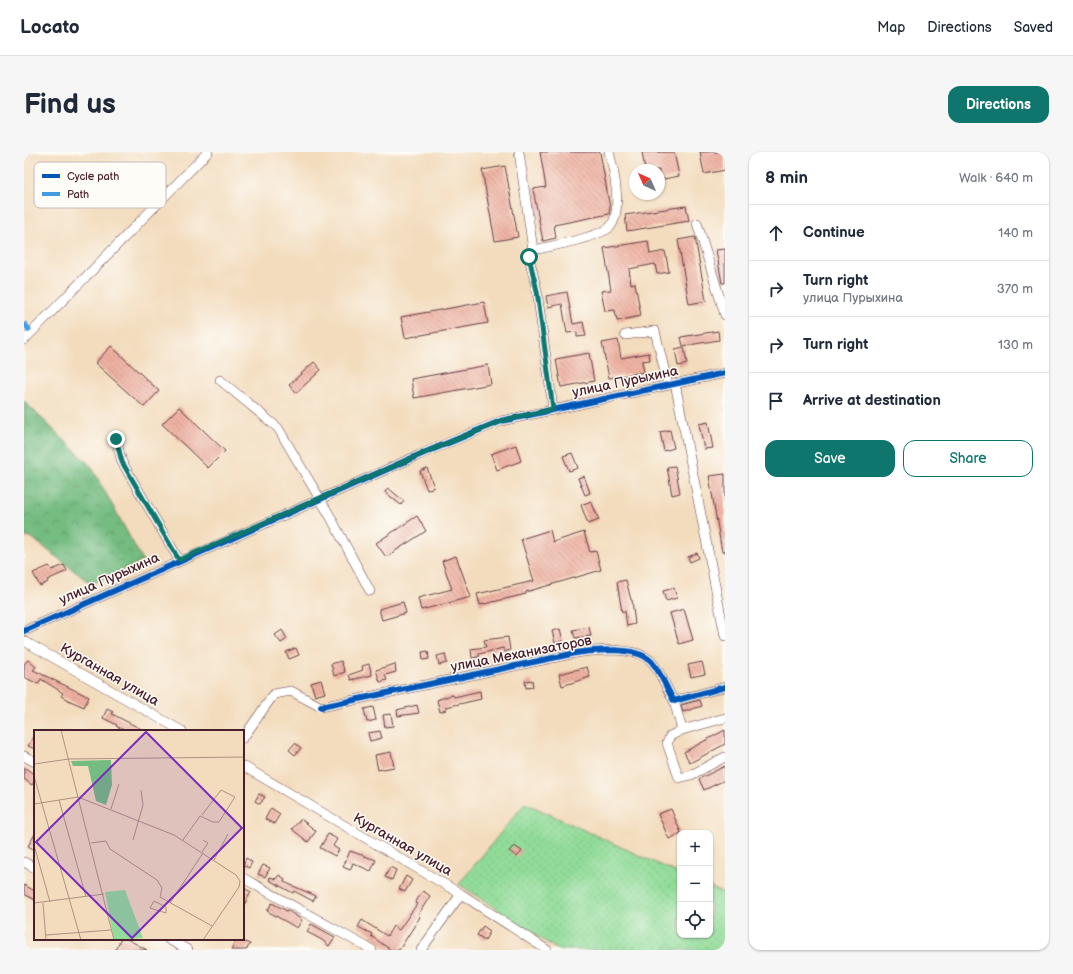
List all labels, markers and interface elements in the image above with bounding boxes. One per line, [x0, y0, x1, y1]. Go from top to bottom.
text: Locato [20, 16, 80, 39]
text: Map [877, 19, 905, 36]
text: Directions [927, 19, 992, 36]
text: Saved [1014, 19, 1053, 36]
button: Directions [948, 86, 1049, 123]
text: Find us [24, 88, 116, 121]
legend [34, 162, 166, 208]
north arrow [629, 164, 665, 200]
text: 8 min [765, 168, 808, 188]
text: Cycle path [67, 170, 119, 183]
text: Walk · 640 m [959, 170, 1033, 186]
text: Path [67, 188, 89, 201]
icon: ahead [765, 222, 787, 244]
text: Continue [803, 223, 865, 242]
text: 140 m [998, 225, 1033, 241]
route start [520, 248, 538, 266]
text: Turn right [803, 271, 868, 290]
icon: right [765, 278, 787, 300]
text: 370 m [997, 281, 1033, 297]
text: улица Пурыхина [803, 290, 903, 306]
icon: right [765, 334, 787, 356]
text: Turn right [803, 335, 868, 354]
text: 130 m [998, 337, 1033, 353]
street label: улица Пурыхина [571, 362, 680, 401]
icon: arrive [765, 390, 787, 412]
text: Arrive at destination [803, 391, 941, 410]
route end [107, 430, 125, 448]
button: Save [765, 440, 895, 477]
button: Share [903, 440, 1033, 477]
street label: улица Пурыхина [57, 548, 163, 608]
street label: улица Механизаторов [449, 631, 594, 676]
street label: Курганная улица [57, 639, 163, 710]
inset map [34, 730, 244, 940]
street label: Курганная улица [350, 809, 456, 880]
map controls [677, 830, 713, 938]
button: + [677, 830, 713, 866]
button: − [677, 866, 713, 902]
button: locate [677, 902, 713, 938]

